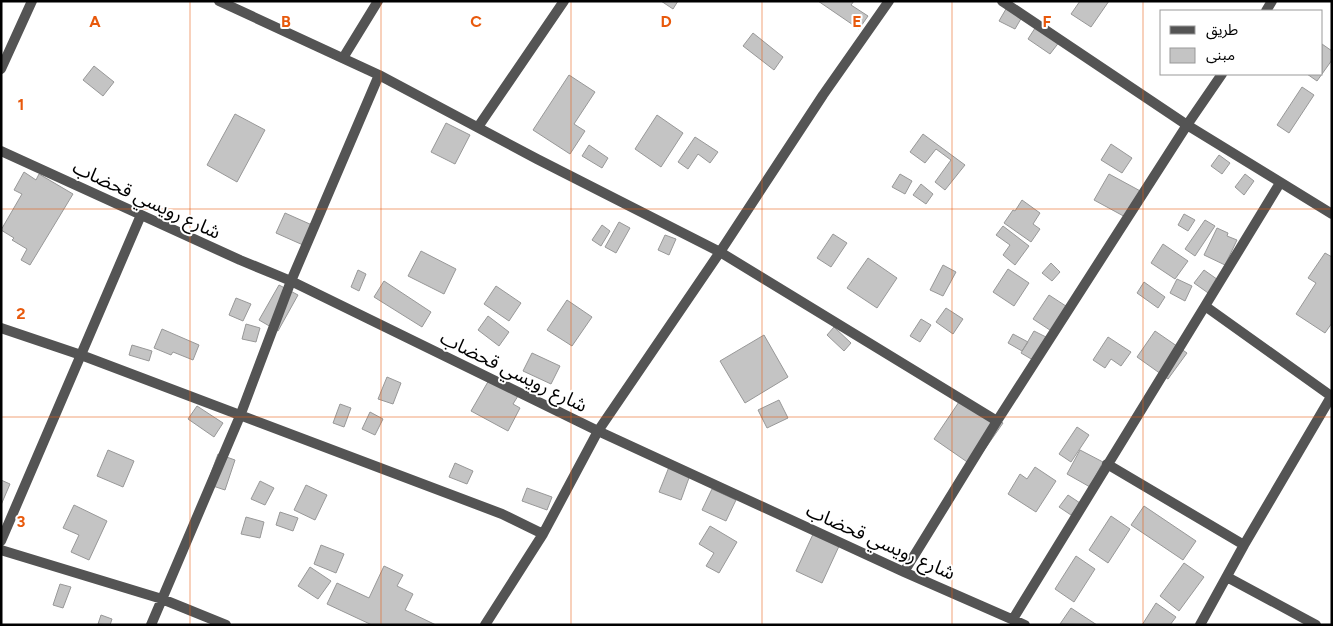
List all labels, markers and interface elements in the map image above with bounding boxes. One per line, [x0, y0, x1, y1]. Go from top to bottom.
legend [1160, 10, 1323, 75]
text: A [89, 12, 101, 31]
text: B [281, 12, 291, 31]
text: C [470, 12, 482, 31]
text: D [660, 12, 672, 31]
text: E [852, 12, 862, 31]
text: F [1043, 12, 1052, 31]
text: طريق [1206, 21, 1238, 40]
text: مبنى [1206, 46, 1235, 64]
text: 1 [18, 95, 24, 114]
street label: شارع رويسي قحضاب [68, 155, 224, 247]
text: 2 [16, 304, 26, 323]
street label: شارع رويسي قحضاب [435, 326, 591, 420]
street label: شارع رويسي قحضاب [801, 498, 959, 588]
text: 3 [17, 512, 26, 531]

